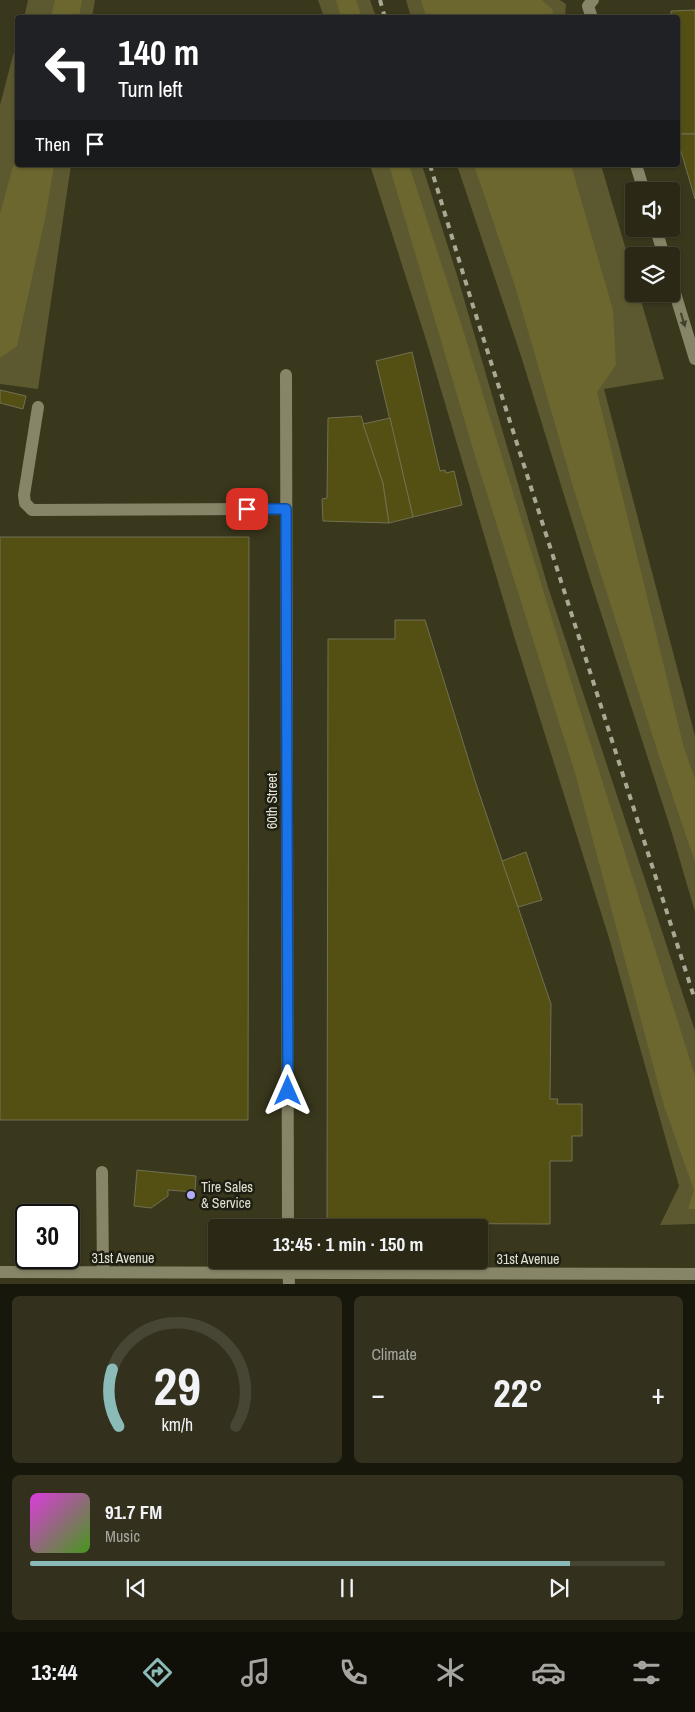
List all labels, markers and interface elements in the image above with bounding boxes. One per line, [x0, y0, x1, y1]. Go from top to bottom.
text: 140 m [118, 29, 199, 76]
icon: left [35, 35, 100, 100]
text: Turn left [118, 74, 183, 104]
icon: arrive [81, 130, 109, 158]
text: Then [35, 131, 71, 157]
map controls [625, 182, 680, 302]
button: sound [625, 182, 680, 237]
button: layers [625, 247, 680, 302]
one-way arrow [680, 312, 688, 327]
pin [226, 488, 268, 530]
icon: arrive [233, 495, 261, 523]
street label: 60th Street [263, 773, 281, 829]
position arrow [261, 1064, 313, 1116]
place label: Tire Sales & Service [201, 1178, 253, 1212]
marker: Tire Sales & Service [185, 1189, 197, 1201]
speed limit sign: 30 [15, 1204, 80, 1269]
text: 13:45 · 1 min · 150 m [273, 1231, 423, 1257]
street label: 31st Avenue [92, 1249, 155, 1267]
street label: 31st Avenue [497, 1250, 560, 1268]
text: Climate [372, 1343, 417, 1365]
text: 29 [153, 1351, 200, 1421]
text: 22° [493, 1368, 543, 1419]
text: − [372, 1375, 385, 1413]
text: + [652, 1375, 665, 1413]
text: km/h [161, 1413, 193, 1437]
text: 91.7 FM [105, 1499, 162, 1525]
text: Music [105, 1525, 140, 1547]
icon: previous [122, 1574, 150, 1602]
icon: pause [333, 1574, 361, 1602]
icon: next [545, 1574, 573, 1602]
icon: directions [140, 1655, 175, 1690]
icon: music [238, 1655, 273, 1690]
icon: phone [336, 1655, 371, 1690]
icon: climate [433, 1655, 468, 1690]
icon: car [531, 1655, 566, 1690]
icon: filters [629, 1655, 664, 1690]
text: 13:44 [31, 1657, 77, 1687]

